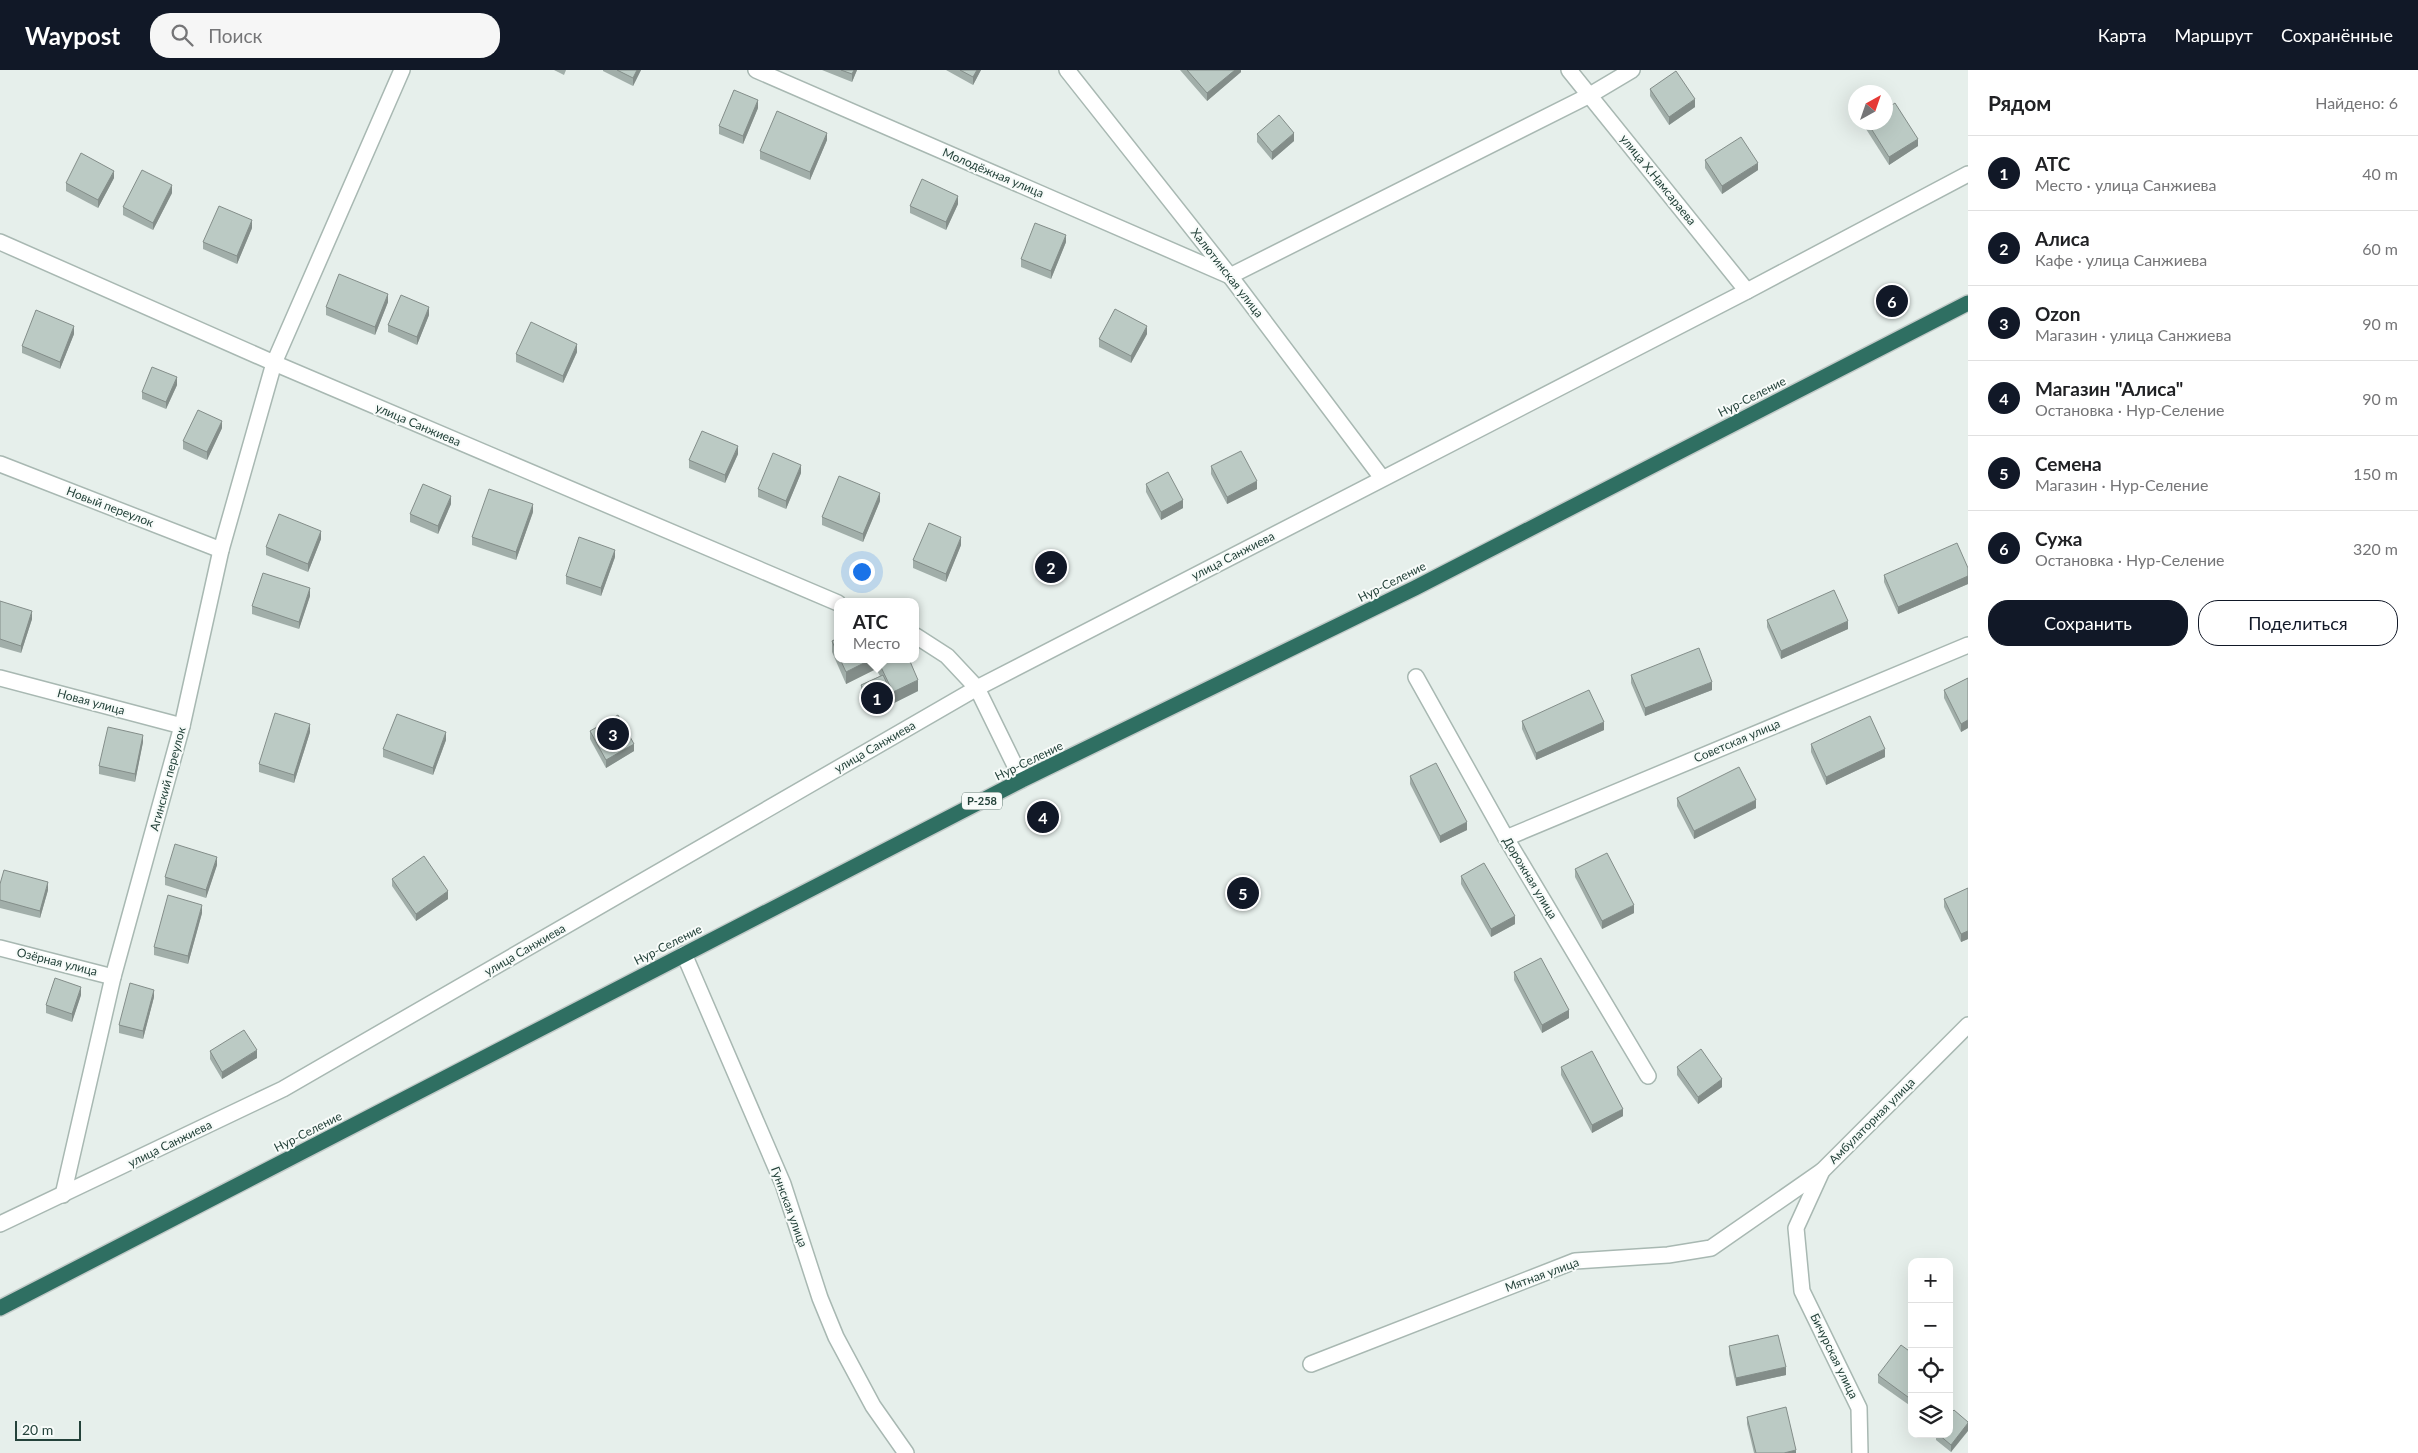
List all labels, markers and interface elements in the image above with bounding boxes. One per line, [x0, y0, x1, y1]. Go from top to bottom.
search box [150, 13, 500, 58]
text: Waypost [25, 21, 120, 50]
icon: search [168, 21, 196, 49]
text: Поиск [208, 24, 262, 47]
text: Карта [2098, 24, 2146, 46]
text: Маршрут [2174, 24, 2253, 46]
text: Сохранённые [2281, 24, 2393, 46]
north arrow [1848, 85, 1893, 130]
text: Рядом [1988, 90, 2051, 115]
text: Найдено: 6 [2315, 93, 2398, 112]
street label: улица Х.Намсараева [1617, 131, 1700, 228]
street label: Молодёжная улица [940, 144, 1046, 201]
text: АТС [2035, 152, 2070, 175]
text: 1 [1999, 164, 2009, 183]
text: 40 m [2362, 164, 2398, 183]
text: Место · улица Санжиева [2035, 175, 2217, 194]
street label: Халютинская улица [1188, 225, 1267, 320]
text: Алиса [2035, 227, 2090, 250]
text: 2 [1999, 239, 2009, 258]
text: 60 m [2362, 239, 2398, 258]
text: Кафе · улица Санжиева [2035, 250, 2207, 269]
pin: 6 [1876, 282, 1908, 320]
text: Ozon [2035, 302, 2080, 325]
text: 3 [1999, 314, 2009, 333]
text: 90 m [2362, 314, 2398, 333]
text: Магазин · улица Санжиева [2035, 325, 2231, 344]
street label: Нур-Селение [1715, 373, 1788, 420]
text: Магазин "Алиса" [2035, 377, 2183, 400]
text: 4 [1999, 389, 2009, 408]
text: 90 m [2362, 389, 2398, 408]
street label: улица Санжиева [373, 400, 463, 449]
text: Остановка · Нур-Селение [2035, 400, 2225, 419]
text: Семена [2035, 452, 2102, 475]
text: 5 [1999, 464, 2009, 483]
text: 150 m [2353, 464, 2398, 483]
text: Магазин · Нур-Селение [2035, 475, 2208, 494]
street label: Новый переулок [65, 483, 157, 530]
text: Сужа [2035, 527, 2082, 550]
street label: улица Санжиева [1189, 528, 1277, 583]
text: 6 [1999, 539, 2009, 558]
text: 320 m [2353, 539, 2398, 558]
pin: 2 [1035, 548, 1067, 586]
text: Остановка · Нур-Селение [2035, 550, 2225, 569]
street label: Нур-Селение [1355, 558, 1428, 605]
your location [849, 559, 875, 585]
popup [834, 598, 919, 663]
button: Сохранить [1988, 600, 2188, 646]
button: Поделиться [2198, 600, 2398, 646]
text: АТС [853, 610, 888, 633]
text: Место [853, 633, 900, 652]
pin: 1 [861, 679, 893, 717]
street label: Новая улица [56, 685, 127, 718]
pin: 3 [597, 715, 629, 753]
street label: Советская улица [1691, 716, 1782, 765]
street label: улица Санжиева [832, 717, 918, 776]
street label: Агинский переулок [146, 724, 189, 833]
street label: Нур-Селение [992, 738, 1065, 784]
road number: Р-258 [962, 792, 1002, 809]
pin: 4 [1027, 798, 1059, 836]
street label: Дорожная улица [1500, 834, 1561, 922]
pin: 5 [1227, 874, 1259, 912]
street label: улица Санжиева [482, 920, 568, 979]
street label: Нур-Селение [631, 921, 704, 968]
street label: Озёрная улица [15, 944, 99, 979]
street label: Амбулаторная улица [1825, 1074, 1918, 1167]
street label: Нур-Селение [271, 1108, 344, 1155]
street label: улица Санжиева [125, 1117, 214, 1170]
street label: Гуннская улица [768, 1164, 811, 1249]
street label: Мятная улица [1503, 1254, 1581, 1295]
map controls [1908, 1258, 1953, 1438]
button: + [1908, 1258, 1953, 1303]
button: − [1908, 1303, 1953, 1348]
street label: Бичурская улица [1807, 1311, 1862, 1401]
button: locate [1908, 1348, 1953, 1393]
button: layers [1908, 1393, 1953, 1438]
scale bar [15, 1418, 81, 1441]
text: 20 m [22, 1421, 53, 1438]

